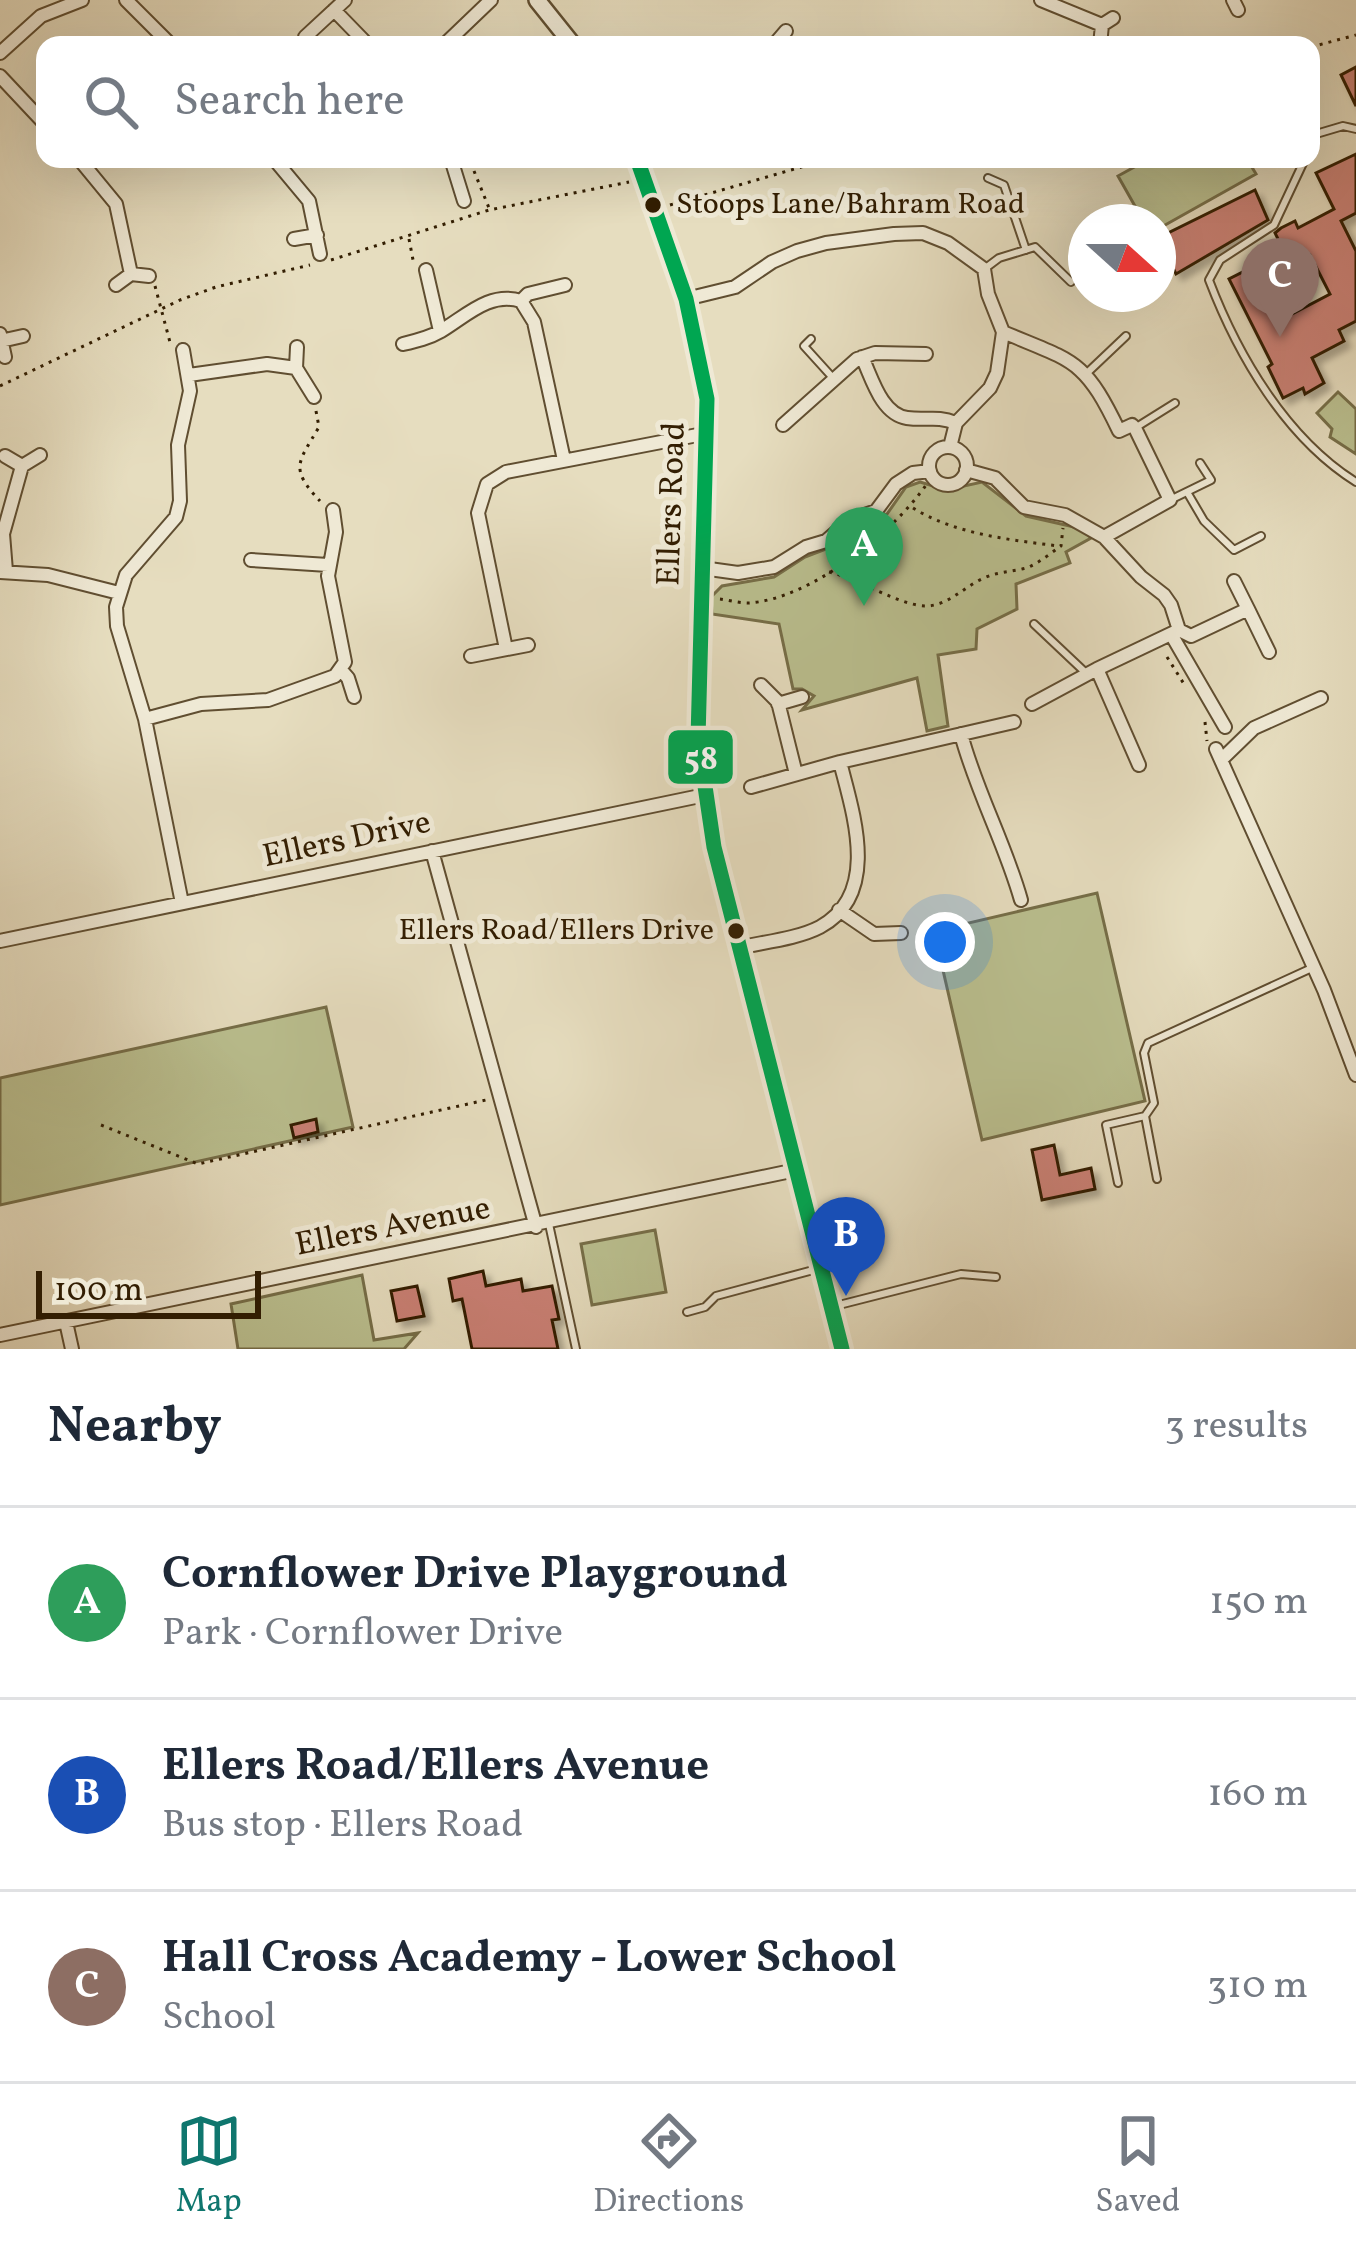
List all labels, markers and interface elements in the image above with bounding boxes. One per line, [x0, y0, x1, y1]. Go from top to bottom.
search box [36, 36, 1320, 168]
icon: search [78, 69, 144, 135]
text: Search here [174, 71, 405, 134]
place label: Stoops Lane/Bahram Road [676, 184, 1025, 226]
marker: Stoops Lane/Bahram Road [642, 194, 664, 216]
north arrow [1068, 204, 1176, 312]
pin: C [1241, 238, 1319, 337]
street label: Ellers Road [647, 421, 699, 587]
pin: A [825, 507, 903, 606]
line badge: 58 [666, 728, 735, 786]
text: 58 [684, 738, 718, 784]
street label: Ellers Drive [259, 801, 435, 881]
place label: Ellers Road/Ellers Drive [399, 910, 714, 952]
your location [915, 912, 975, 972]
marker: Ellers Road/Ellers Drive [725, 920, 747, 942]
street label: Ellers Avenue [292, 1187, 494, 1269]
pin: B [807, 1197, 885, 1296]
scale bar [36, 1265, 261, 1318]
text: 100 m [54, 1269, 143, 1315]
text: Nearby [48, 1392, 222, 1463]
text: 3 results [1165, 1400, 1308, 1454]
text: Cornflower Drive Playground [162, 1544, 788, 1607]
text: A [73, 1576, 101, 1630]
text: 150 m [1209, 1576, 1308, 1630]
text: Park · Cornflower Drive [162, 1607, 563, 1661]
text: Ellers Road/Ellers Avenue [162, 1736, 709, 1799]
text: B [74, 1768, 100, 1822]
text: 160 m [1207, 1768, 1308, 1822]
text: Bus stop · Ellers Road [162, 1799, 523, 1853]
text: Hall Cross Academy - Lower School [162, 1928, 897, 1991]
text: C [74, 1960, 100, 2014]
text: 310 m [1207, 1960, 1308, 2014]
text: School [162, 1991, 276, 2045]
tab: Map [176, 2108, 242, 2226]
tab: Directions [593, 2108, 744, 2226]
tab: Saved [1095, 2108, 1180, 2226]

